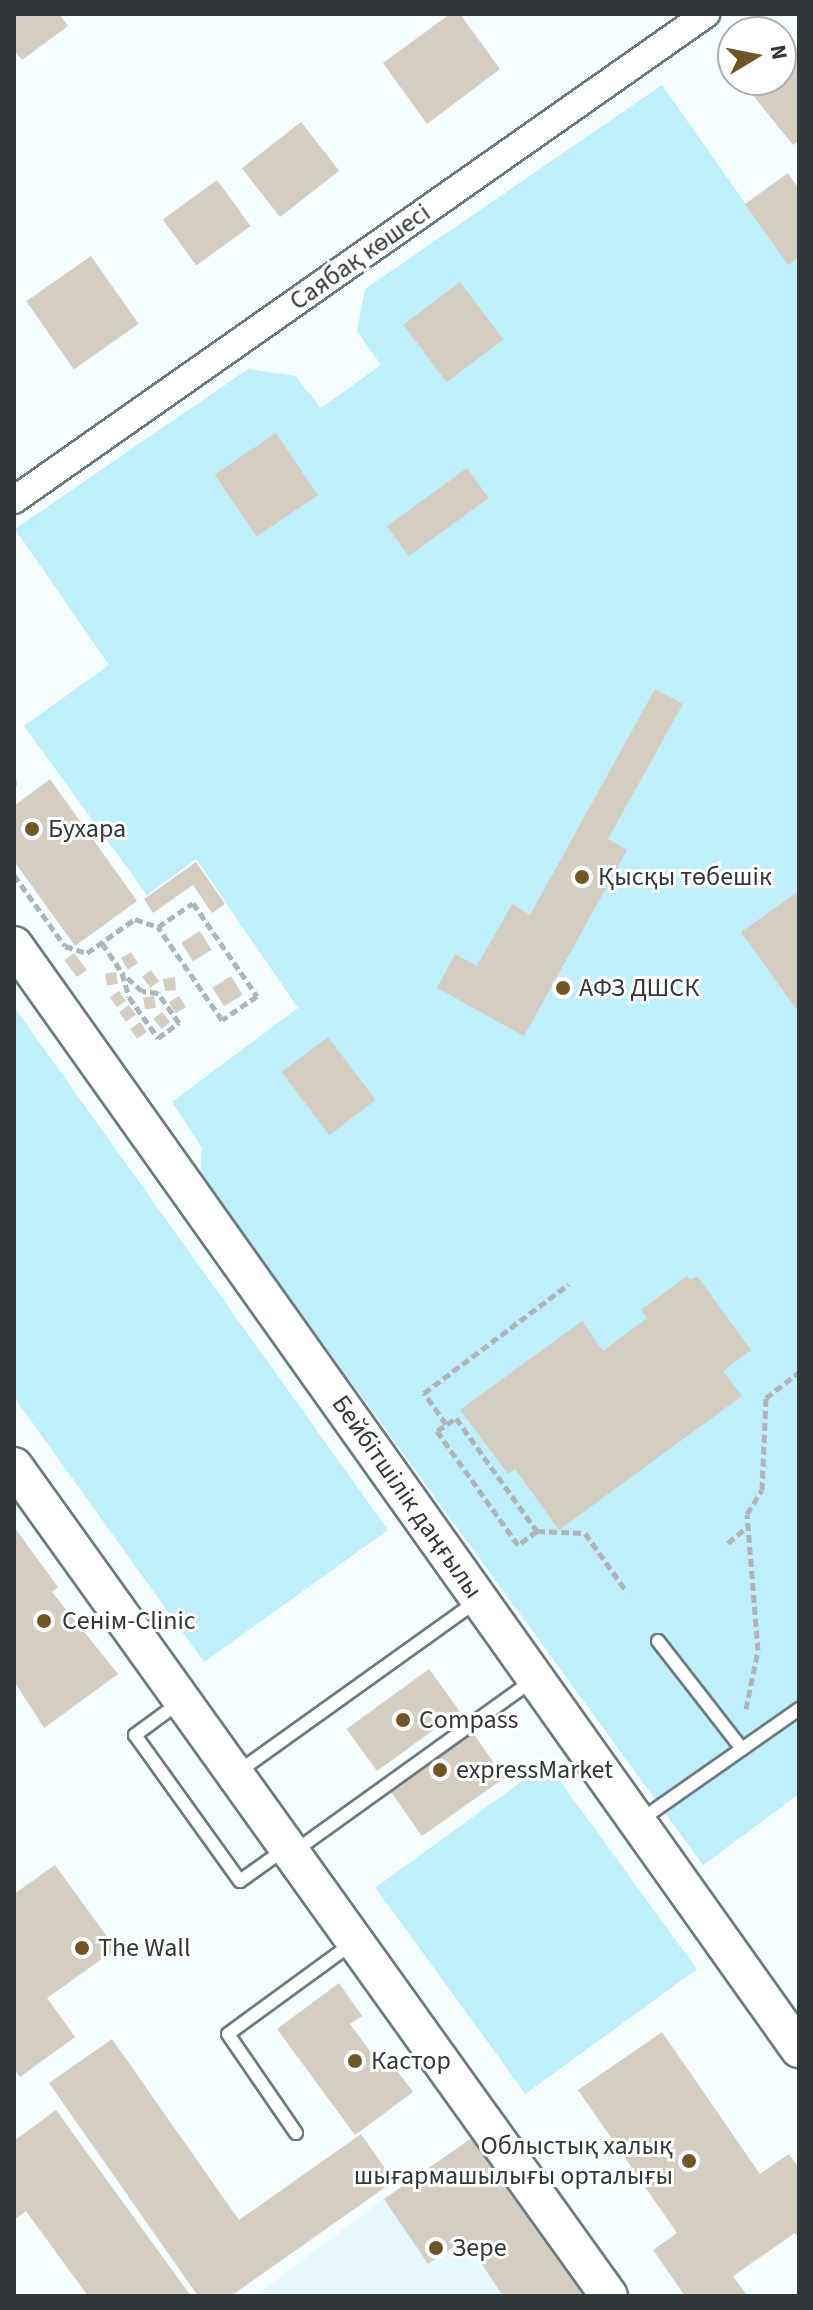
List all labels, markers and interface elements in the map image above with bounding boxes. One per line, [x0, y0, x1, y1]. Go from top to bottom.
north arrow [717, 16, 797, 96]
text: N [762, 42, 796, 62]
street label: Саябақ көшесі [284, 197, 436, 317]
place label: Бухара [48, 813, 126, 845]
marker: Бухара [23, 820, 41, 838]
place label: Қысқы төбешік [598, 861, 772, 893]
marker: Қысқы төбешік [573, 868, 591, 886]
place label: АФЗ ДШСК [579, 972, 699, 1004]
marker: АФЗ ДШСК [554, 979, 572, 997]
street label: Бейбітшілік даңғылы [325, 1389, 489, 1605]
place label: Сенім-Clinic [62, 1605, 196, 1637]
marker: Сенім-Clinic [33, 1610, 55, 1632]
place label: Compass [419, 1704, 518, 1736]
marker: Compass [394, 1711, 412, 1729]
place label: expressMarket [456, 1754, 613, 1786]
marker: expressMarket [431, 1761, 449, 1779]
place label: The Wall [98, 1932, 191, 1964]
marker: The Wall [73, 1939, 91, 1957]
place label: Кастор [371, 2045, 451, 2077]
marker: Кастор [346, 2052, 364, 2070]
place label: Облыстық халық шығармашылығы орталығы [354, 2130, 673, 2192]
marker: Облыстық халық шығармашылығы орталығы [680, 2152, 698, 2170]
place label: Зере [452, 2232, 507, 2264]
marker: Зере [427, 2239, 445, 2257]

